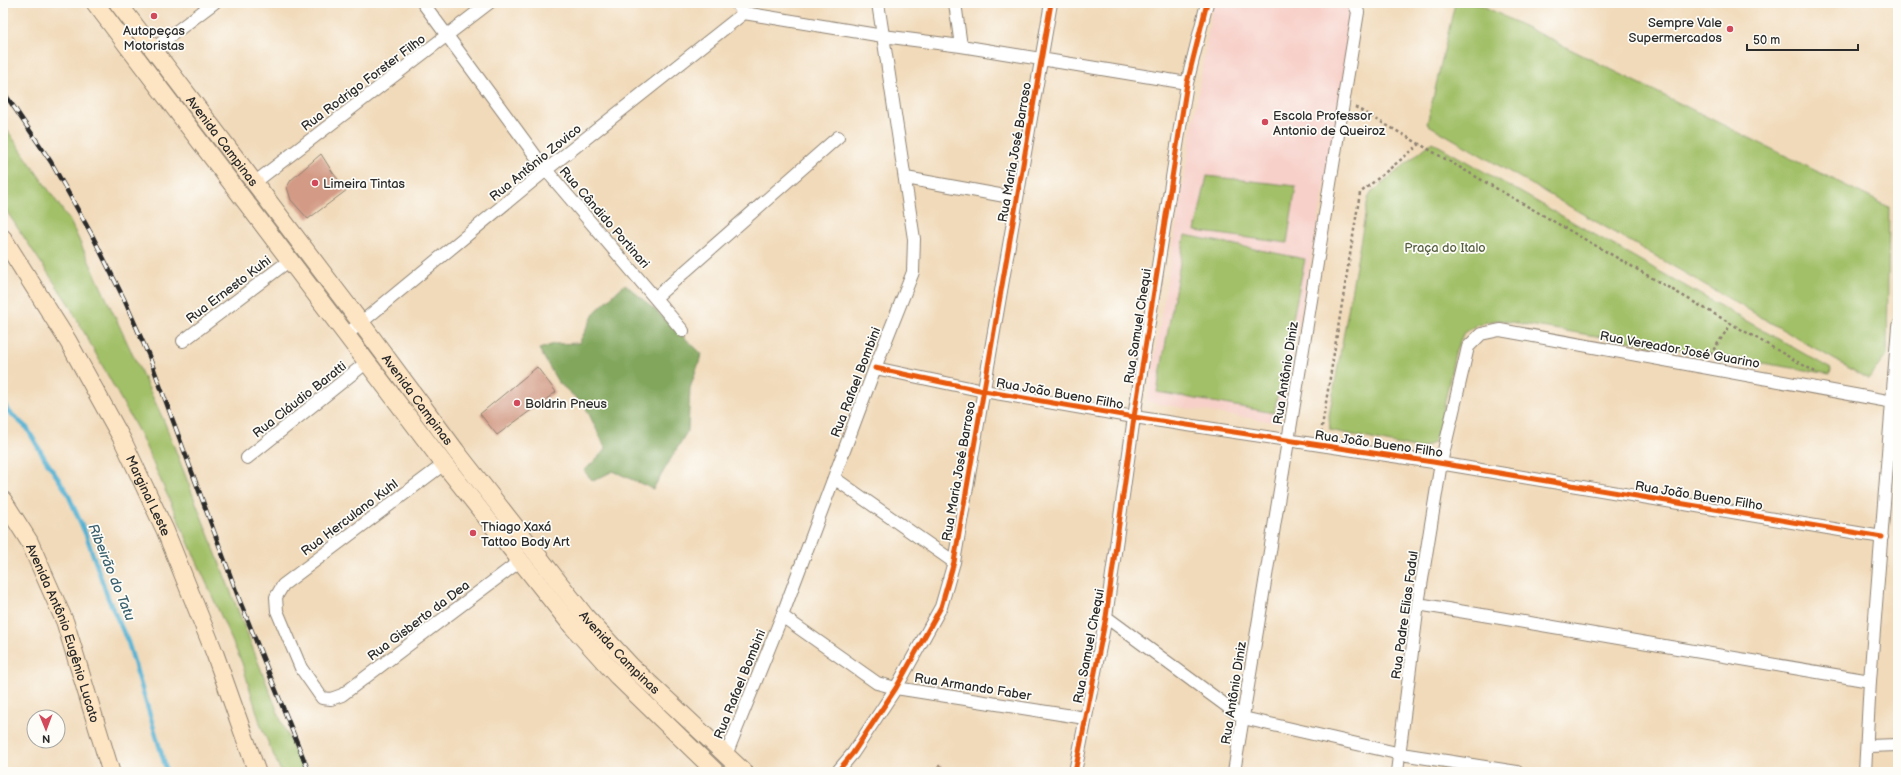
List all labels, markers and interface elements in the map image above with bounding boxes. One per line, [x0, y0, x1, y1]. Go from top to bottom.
marker: Autopeças Motoristas [149, 11, 159, 21]
place label: Sempre Vale Supermercados [1629, 15, 1723, 46]
place label: Autopeças Motoristas [123, 23, 186, 54]
marker: Sempre Vale Supermercados [1725, 24, 1735, 34]
scale bar [1747, 26, 1858, 52]
street label: Rua Rodrigo Forster Filho [298, 31, 429, 135]
text: 50 m [1753, 33, 1780, 48]
street label: Rua Maria José Barroso [995, 81, 1035, 224]
street label: Avenida Campinas [182, 93, 262, 190]
place label: Escola Professor Antonio de Queiroz [1273, 108, 1386, 139]
marker: Escola Professor Antonio de Queiroz [1260, 117, 1270, 127]
street label: Rua Antônio Zovico [486, 121, 585, 205]
street label: Rua Cândido Portinari [556, 164, 653, 272]
place label: Limeira Tintas [323, 176, 406, 192]
marker: Limeira Tintas [310, 178, 320, 188]
park label: Praça do Italo [1404, 240, 1486, 256]
street label: Rua Ernesto Kuhi [183, 253, 274, 327]
street label: Rua Samuel Chequi [1121, 267, 1155, 385]
street label: Rua Antônio Diniz [1270, 320, 1302, 426]
street label: Rua Rafael Bombini [828, 325, 884, 440]
street label: Rua Vereador José Guarino [1599, 328, 1761, 372]
street label: Avenida Campinas [378, 351, 456, 449]
street label: Rua Cláudio Baratti [250, 358, 350, 441]
street label: Rua João Bueno Filho [995, 375, 1125, 413]
place label: Boldrin Pneus [525, 396, 608, 412]
marker: Boldrin Pneus [512, 398, 522, 408]
street label: Rua Maria José Barroso [939, 400, 979, 543]
street label: Rua João Bueno Filho [1314, 427, 1444, 461]
street label: Marginal Leste [122, 453, 174, 539]
street label: Rua Herculano Kuhl [298, 476, 401, 559]
street label: Rua João Bueno Filho [1634, 478, 1764, 514]
place label: Thiago Xaxá Tattoo Body Art [481, 519, 570, 550]
water label: Ribeirão do Tatu [84, 521, 139, 623]
marker: Thiago Xaxá Tattoo Body Art [468, 528, 478, 538]
street label: Avenida Antônio Eugênio Lucato [22, 541, 102, 725]
street label: Rua Padre Elias Fadul [1388, 550, 1422, 680]
street label: Rua Gisberto da Dea [364, 577, 473, 664]
street label: Rua Samuel Chequi [1070, 588, 1108, 705]
street label: Avenida Campinas [575, 608, 663, 698]
street label: Rua Rafael Bombini [711, 627, 769, 742]
street label: Rua Antônio Diniz [1218, 640, 1250, 746]
street label: Rua Armando Faber [913, 670, 1033, 704]
north arrow [26, 709, 66, 749]
text: N [42, 732, 50, 745]

